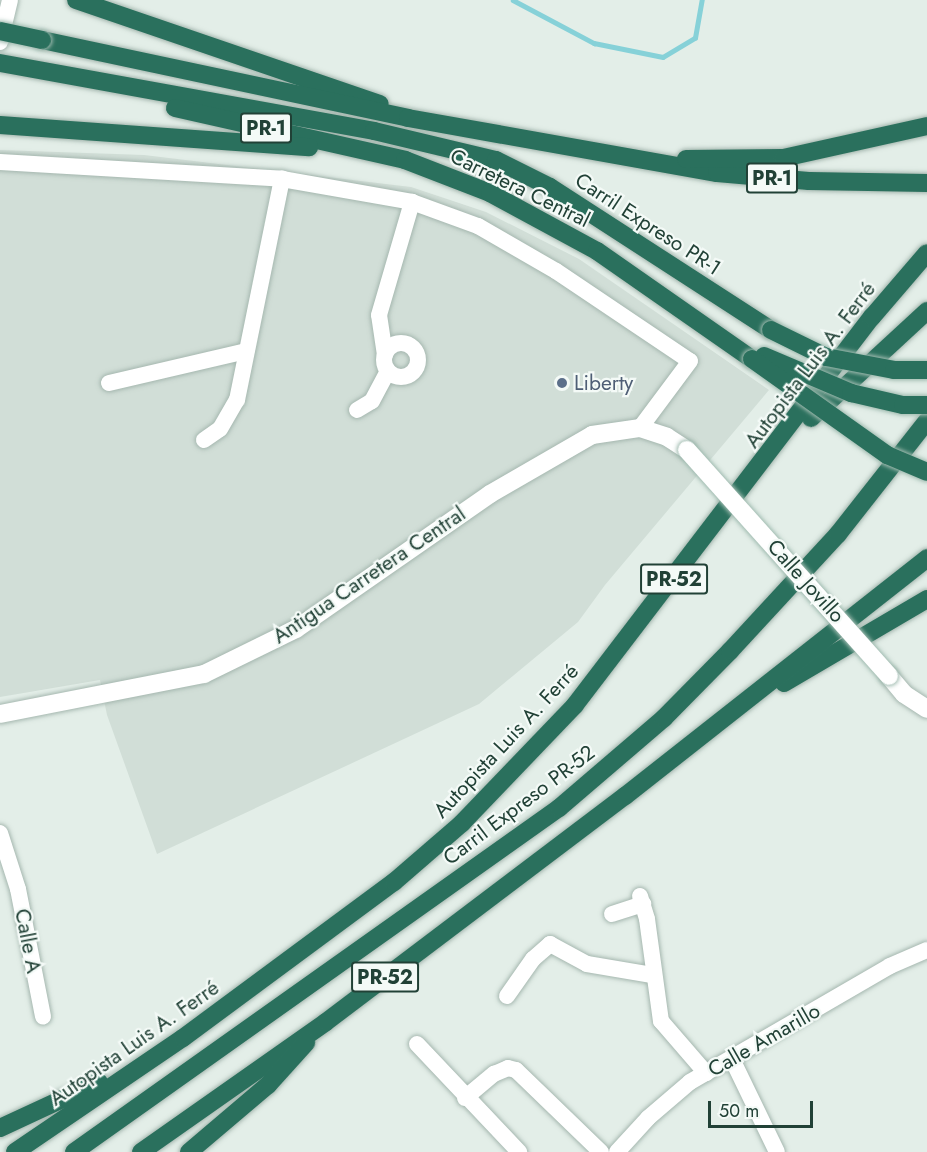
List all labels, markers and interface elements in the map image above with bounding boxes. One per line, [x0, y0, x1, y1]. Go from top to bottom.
road number: PR-1 [239, 111, 293, 145]
street label: Carretera Central [446, 143, 594, 233]
road number: PR-1 [745, 161, 799, 195]
street label: Carril Expreso PR-1 [570, 167, 726, 281]
street label: Autopista Luis A. Ferré [739, 277, 881, 453]
place label: Liberty [574, 370, 633, 396]
marker: Liberty [555, 376, 569, 390]
street label: Antigua Carretera Central [268, 501, 470, 649]
street label: Calle Jovillo [762, 534, 850, 628]
road number: PR-52 [640, 562, 708, 596]
street label: Autopista Luis A. Ferré [428, 659, 584, 823]
street label: Carril Expreso PR-52 [438, 740, 600, 870]
street label: Calle A [9, 907, 47, 975]
road number: PR-52 [350, 960, 420, 994]
street label: Autopista Luis A. Ferré [44, 975, 224, 1111]
street label: Calle Amarillo [703, 998, 825, 1082]
scale bar [711, 1089, 816, 1127]
text: 50 m [719, 1098, 759, 1124]

